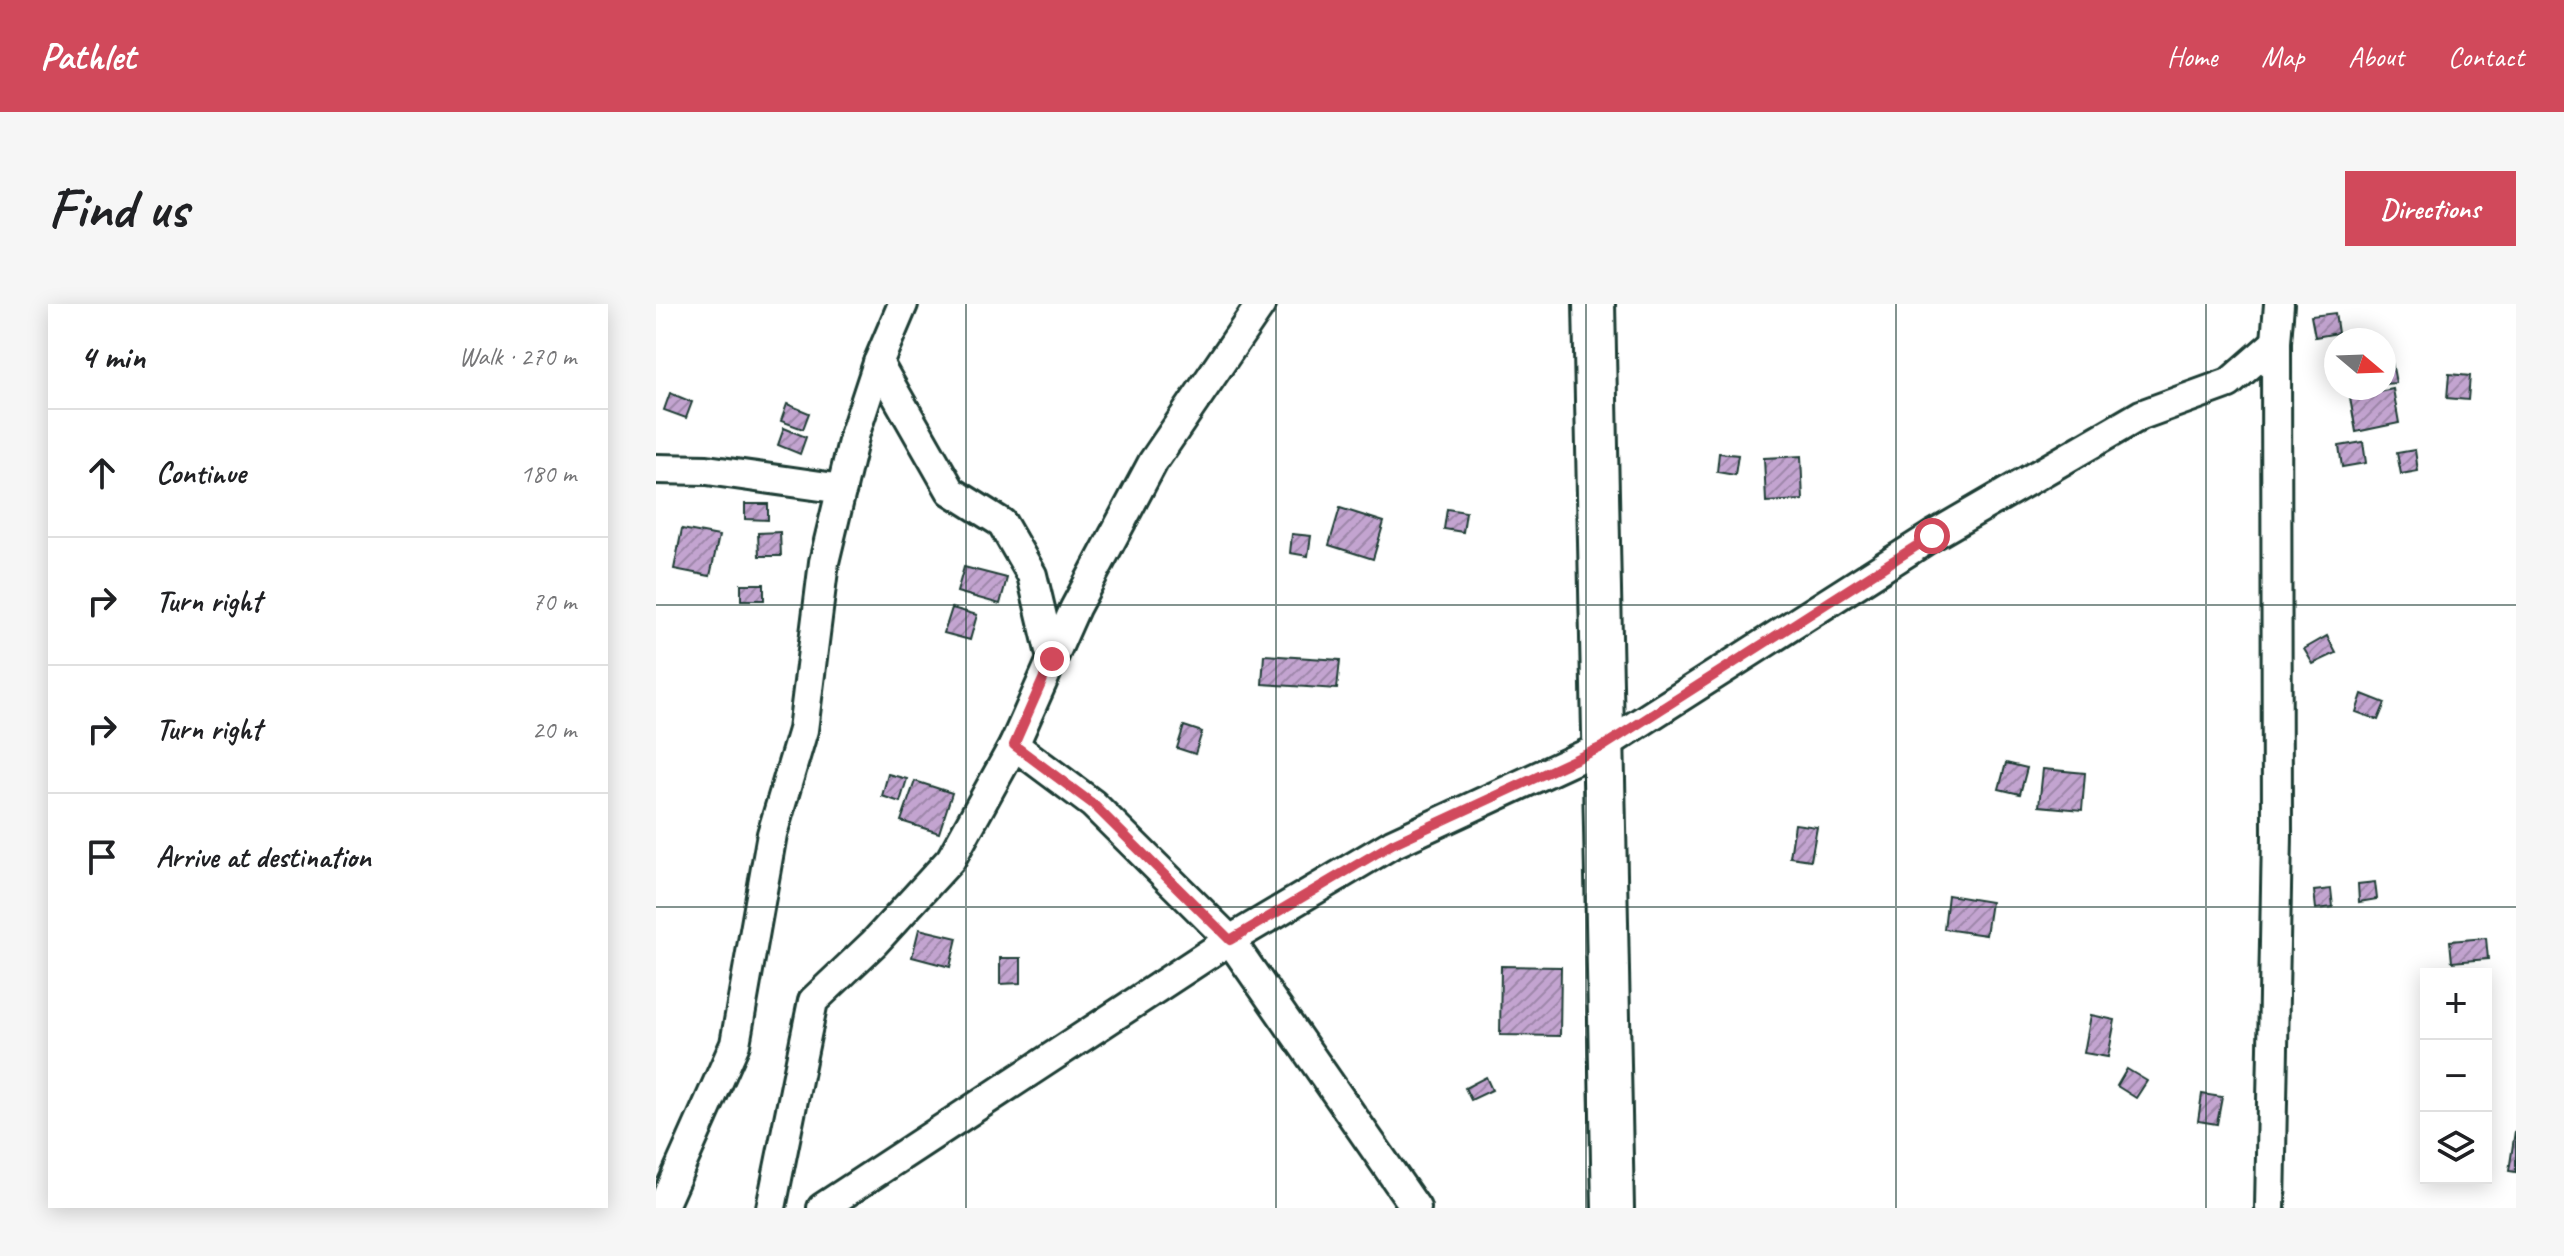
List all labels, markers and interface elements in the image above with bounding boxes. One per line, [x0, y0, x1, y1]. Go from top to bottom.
text: Pathlet [40, 33, 135, 80]
text: Home [2167, 39, 2217, 74]
text: Map [2261, 39, 2304, 74]
text: About [2348, 39, 2404, 74]
text: Contact [2448, 39, 2524, 74]
button: Directions [2345, 171, 2516, 246]
text: Find us [48, 173, 188, 244]
north arrow [2324, 328, 2396, 400]
text: 4 min [80, 335, 145, 378]
text: Walk · 270 m [459, 340, 576, 373]
icon: ahead [80, 451, 124, 495]
text: Continue [156, 454, 246, 492]
text: 180 m [520, 457, 576, 490]
route start [1914, 518, 1950, 554]
icon: right [80, 579, 124, 623]
text: Turn right [156, 582, 261, 620]
text: 70 m [532, 585, 576, 618]
route end [1034, 641, 1070, 677]
icon: right [80, 707, 124, 751]
text: Turn right [156, 710, 261, 748]
text: 20 m [532, 713, 576, 746]
icon: arrive [80, 835, 124, 879]
text: Arrive at destination [156, 838, 371, 876]
map controls [2420, 968, 2492, 1184]
button: + [2420, 968, 2492, 1040]
button: − [2420, 1040, 2492, 1112]
button: layers [2420, 1112, 2492, 1184]

